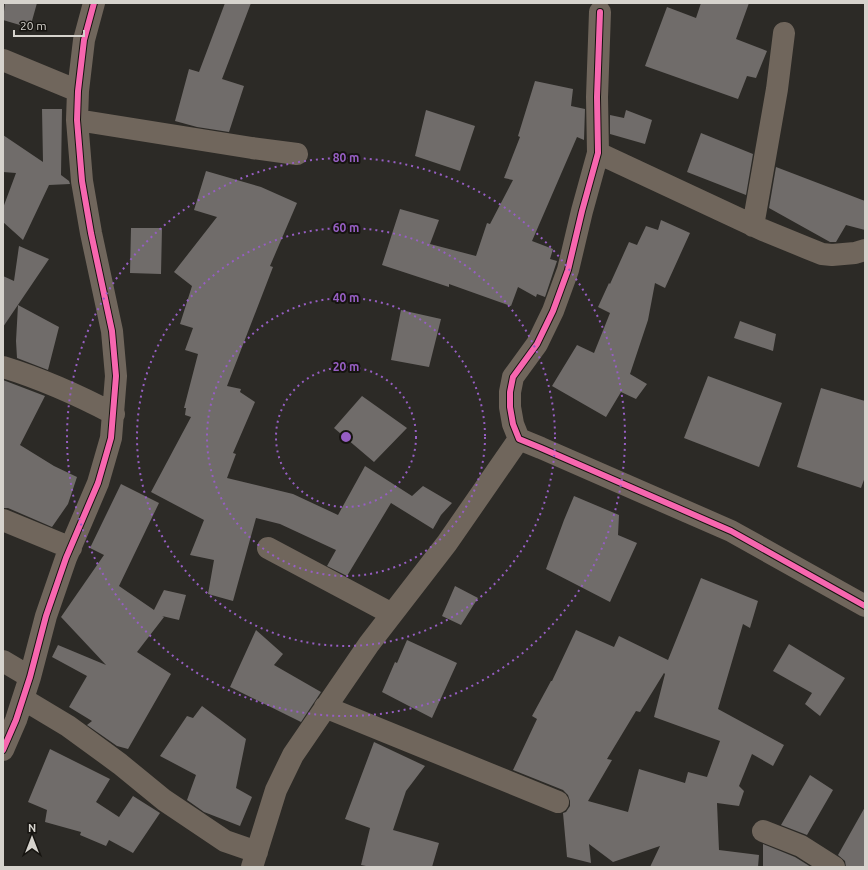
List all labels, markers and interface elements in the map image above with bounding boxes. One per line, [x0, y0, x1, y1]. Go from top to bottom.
scale bar [14, 12, 84, 38]
text: 20 m [20, 19, 47, 32]
text: 80 m [333, 151, 359, 164]
text: 60 m [333, 221, 359, 234]
text: 40 m [333, 291, 359, 304]
text: 20 m [333, 360, 359, 373]
centre of rings [339, 430, 353, 444]
north arrow [12, 818, 52, 858]
text: N [28, 822, 36, 834]

